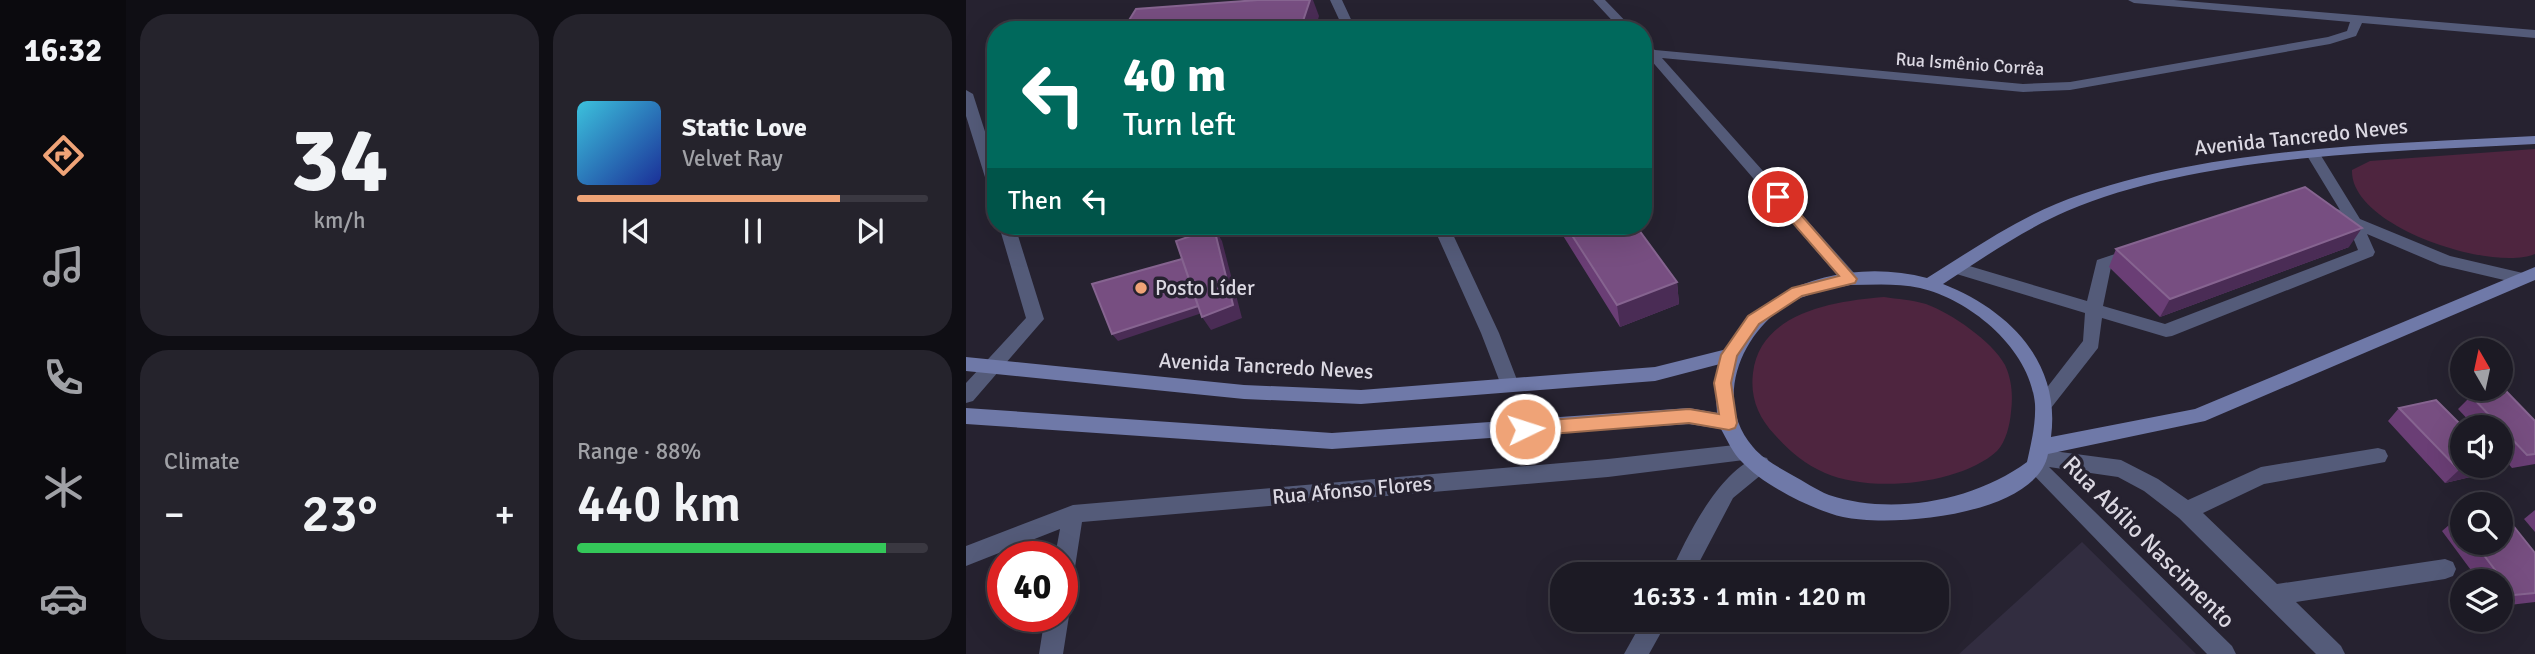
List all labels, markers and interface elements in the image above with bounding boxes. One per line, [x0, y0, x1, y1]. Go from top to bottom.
text: 16:32 [24, 31, 102, 70]
text: 40 m [1123, 45, 1226, 105]
street label: Rua Ismênio Corrêa [1895, 48, 2045, 80]
icon: left [1008, 49, 1099, 140]
text: 34 [290, 104, 389, 217]
text: Turn left [1123, 105, 1236, 144]
text: Static Love [682, 112, 807, 144]
street label: Avenida Tancredo Neves [2193, 113, 2409, 161]
icon: directions [39, 131, 88, 180]
text: Velvet Ray [682, 144, 783, 173]
pin [1748, 167, 1808, 227]
icon: arrive [1759, 178, 1797, 216]
icon: left [1076, 182, 1114, 220]
text: Then [1008, 185, 1062, 217]
text: km/h [313, 206, 366, 235]
icon: previous [617, 212, 655, 250]
icon: pause [734, 212, 772, 250]
icon: next [851, 212, 889, 250]
icon: music [39, 242, 88, 291]
place label: Posto Líder [1155, 275, 1255, 301]
marker: Posto Líder [1133, 280, 1149, 296]
north arrow [2450, 338, 2513, 401]
map controls [2450, 338, 2513, 632]
street label: Avenida Tancredo Neves [1158, 347, 1374, 385]
icon: phone [39, 353, 88, 402]
position arrow [1488, 392, 1562, 466]
button: sound [2450, 415, 2513, 478]
text: Range · 88% [577, 437, 701, 466]
text: Climate [164, 447, 240, 476]
street label: Rua Abílio Nascimento [2057, 450, 2241, 634]
icon: climate [39, 463, 88, 512]
street label: Rua Afonso Flores [1271, 470, 1433, 510]
text: 440 km [577, 472, 741, 536]
text: 23° [301, 482, 378, 546]
text: − [164, 491, 185, 538]
text: + [494, 491, 515, 538]
button: search [2450, 492, 2513, 555]
speed limit sign: 40 [987, 541, 1078, 632]
button: layers [2450, 569, 2513, 632]
icon: car [39, 574, 88, 623]
text: 16:33 · 1 min · 120 m [1633, 581, 1866, 613]

